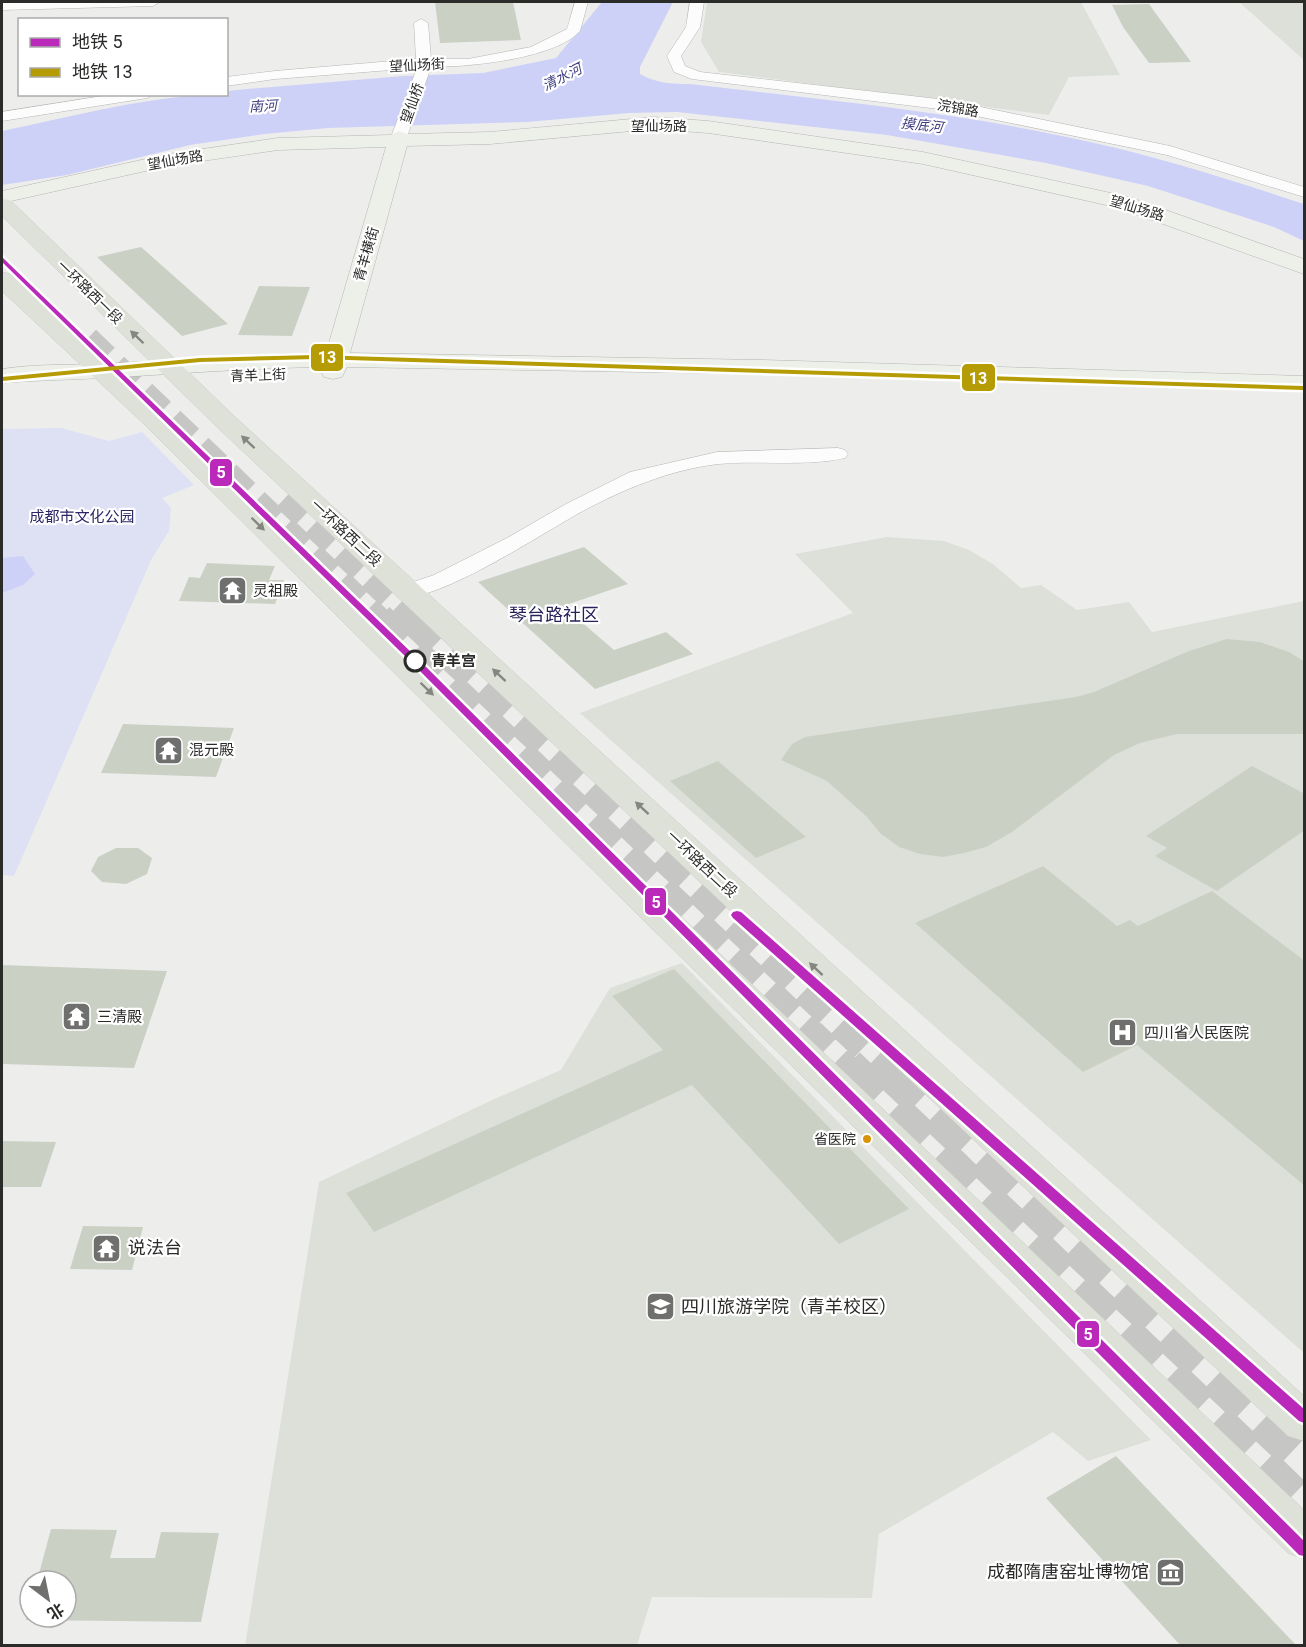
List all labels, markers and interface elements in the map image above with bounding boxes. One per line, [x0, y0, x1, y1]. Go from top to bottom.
legend [18, 18, 228, 96]
text: 地铁 5 [72, 31, 123, 52]
street label: 望仙场街 [389, 56, 445, 74]
water label: 清水河 [540, 59, 587, 94]
text: 地铁 13 [72, 61, 133, 82]
street label: 望仙桥 [397, 81, 427, 125]
street label: 浣锦路 [936, 96, 980, 120]
water label: 南河 [249, 97, 280, 115]
water label: 摸底河 [900, 115, 947, 136]
street label: 望仙场路 [631, 118, 687, 134]
street label: 望仙场路 [146, 147, 204, 173]
street label: 望仙场路 [1108, 192, 1166, 224]
street label: 青羊横街 [351, 225, 381, 283]
street label: 一环路西一段 [54, 257, 126, 327]
one-way arrow [130, 330, 145, 344]
line badge: 13 [310, 343, 344, 372]
text: 13 [318, 348, 336, 367]
line badge: 13 [961, 363, 996, 392]
street label: 青羊上街 [230, 366, 286, 384]
text: 13 [969, 369, 987, 388]
one-way arrow [242, 436, 256, 450]
line badge: 5 [209, 458, 233, 487]
text: 5 [216, 463, 226, 482]
street label: 一环路西二段 [307, 496, 385, 570]
park label: 成都市文化公园 [29, 508, 135, 526]
one-way arrow [250, 516, 264, 530]
temple icon: 灵祖殿 [216, 575, 248, 607]
place label: 灵祖殿 [253, 582, 298, 600]
district label: 琴台路社区 [509, 604, 599, 625]
marker: 青羊宫 [404, 650, 426, 672]
place label: 青羊宫 [431, 652, 476, 670]
one-way arrow [492, 669, 507, 682]
one-way arrow [420, 682, 434, 696]
temple icon: 混元殿 [152, 734, 184, 766]
place label: 混元殿 [189, 741, 234, 759]
one-way arrow [634, 801, 649, 815]
street label: 一环路西二段 [663, 827, 741, 901]
line badge: 5 [644, 887, 667, 916]
text: 5 [651, 893, 661, 912]
one-way arrow [808, 962, 823, 976]
temple icon: 三清殿 [60, 1001, 92, 1033]
place label: 三清殿 [97, 1008, 142, 1026]
hospital icon: 四川省人民医院 [1107, 1017, 1139, 1049]
place label: 四川省人民医院 [1144, 1024, 1249, 1042]
place label: 省医院 [814, 1131, 856, 1147]
marker: 省医院 [861, 1133, 873, 1145]
temple icon: 说法台 [91, 1232, 123, 1264]
place label: 说法台 [128, 1237, 182, 1258]
school or university icon: 四川旅游学院（青羊校区） [644, 1291, 676, 1323]
place label: 四川旅游学院（青羊校区） [681, 1296, 897, 1317]
line badge: 5 [1076, 1320, 1100, 1348]
text: 5 [1083, 1325, 1093, 1344]
museum icon: 成都隋唐窑址博物馆 [1154, 1556, 1186, 1588]
place label: 成都隋唐窑址博物馆 [987, 1561, 1149, 1582]
north arrow [18, 1569, 78, 1629]
text: 北 [44, 1599, 68, 1624]

